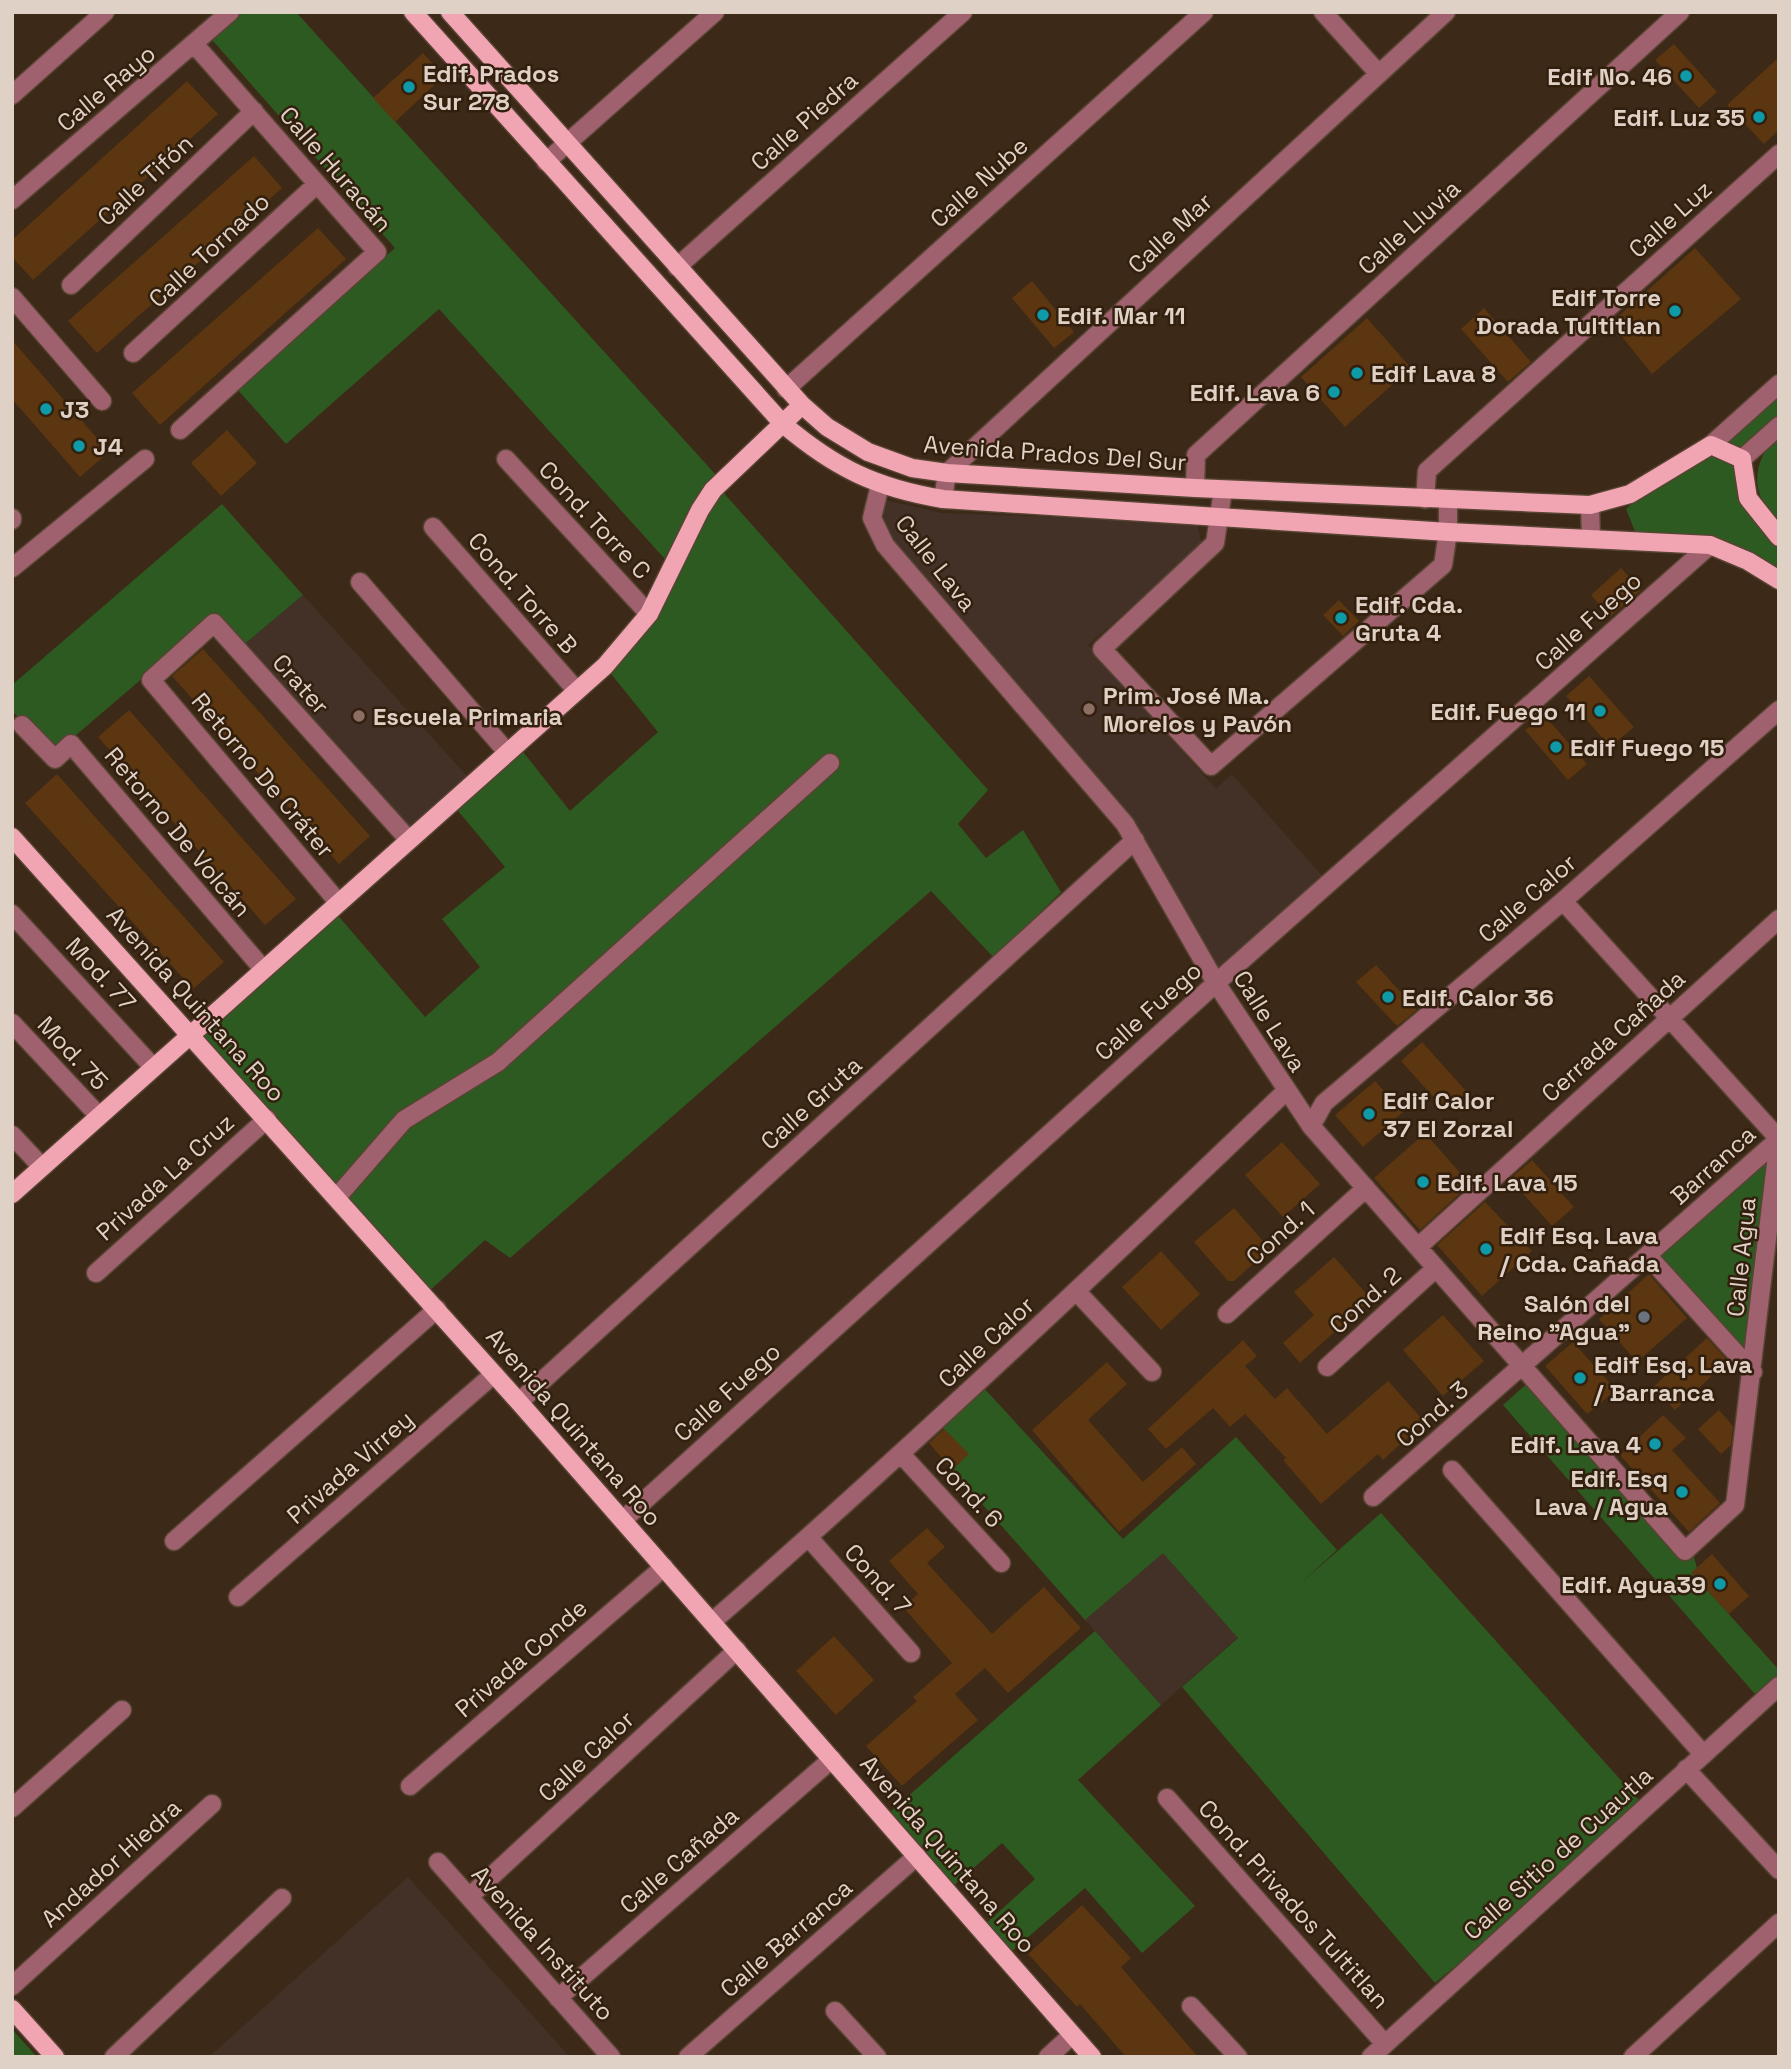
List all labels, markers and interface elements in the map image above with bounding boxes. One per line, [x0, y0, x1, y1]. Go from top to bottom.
street label: Calle Rayo [50, 38, 162, 138]
place label: Edif. Prados Sur 278 [423, 58, 559, 117]
place label: Edif No. 46 [1547, 61, 1672, 92]
street label: Calle Piedra [744, 65, 864, 177]
marker: Edif No. 46 [1678, 68, 1694, 84]
marker: Edif. Prados Sur 278 [401, 79, 417, 95]
street label: Calle Huracán [273, 100, 399, 238]
place label: Edif. Luz 35 [1613, 102, 1745, 133]
marker: Edif. Luz 35 [1751, 109, 1767, 125]
street label: Calle Tifón [91, 128, 199, 232]
street label: Calle Nube [923, 130, 1035, 234]
street label: Calle Lluvia [1351, 173, 1467, 281]
street label: Calle Luz [1622, 174, 1718, 264]
street label: Calle Tornado [142, 186, 276, 314]
street label: Calle Mar [1121, 186, 1219, 280]
place label: Edif Torre Dorada Tultitlan [1476, 282, 1661, 341]
place label: Edif. Mar 11 [1057, 300, 1186, 331]
marker: Edif Torre Dorada Tultitlan [1667, 303, 1683, 319]
marker: Edif. Mar 11 [1035, 307, 1051, 323]
place label: Edif Lava 8 [1371, 358, 1496, 389]
marker: Edif Lava 8 [1349, 365, 1365, 381]
place label: Edif. Lava 6 [1190, 377, 1320, 408]
marker: Edif. Lava 6 [1326, 384, 1342, 400]
place label: J3 [60, 394, 89, 425]
marker: J3 [38, 401, 54, 417]
street label: Avenida Prados Del Sur [922, 428, 1188, 478]
place label: J4 [93, 431, 123, 462]
marker: J4 [71, 438, 87, 454]
street label: Cond. Torre C [532, 454, 658, 586]
street label: Calle Lava [889, 509, 983, 618]
street label: Cond. Torre B [462, 526, 584, 660]
street label: Calle Fuego [1528, 565, 1648, 677]
place label: Edif. Cda. Gruta 4 [1355, 589, 1463, 648]
marker: Edif. Cda. Gruta 4 [1333, 610, 1349, 626]
street label: Crater [266, 647, 336, 721]
place label: Prim. José Ma. Morelos y Pavón [1103, 680, 1292, 739]
street label: Retorno De Cráter [185, 686, 341, 864]
place label: Edif. Fuego 11 [1430, 696, 1586, 727]
place label: Escuela Primaria [373, 701, 563, 732]
marker: Prim. José Ma. Morelos y Pavón [1081, 701, 1097, 717]
marker: Edif. Fuego 11 [1592, 703, 1608, 719]
marker: Escuela Primaria [351, 708, 367, 724]
place label: Edif Fuego 15 [1570, 732, 1724, 763]
marker: Edif Fuego 15 [1548, 739, 1564, 755]
street label: Retorno De Volcán [98, 741, 258, 923]
street label: Calle Calor [1471, 847, 1583, 949]
street label: Avenida Quintana Roo [100, 900, 292, 1108]
street label: Mod. 77 [59, 931, 143, 1017]
street label: Calle Fuego [1088, 955, 1208, 1067]
street label: Cerrada Cañada [1535, 963, 1691, 1109]
street label: Calle Lava [1227, 964, 1313, 1078]
place label: Edif. Calor 36 [1402, 982, 1554, 1013]
marker: Edif. Calor 36 [1380, 989, 1396, 1005]
street label: Mod. 75 [31, 1009, 115, 1097]
street label: Calle Gruta [754, 1049, 868, 1157]
place label: Edif Calor 37 El Zorzal [1383, 1085, 1513, 1144]
marker: Edif Calor 37 El Zorzal [1361, 1106, 1377, 1122]
street label: Privada La Cruz [89, 1107, 241, 1247]
street label: Barranca [1664, 1119, 1762, 1211]
place label: Edif. Lava 15 [1437, 1167, 1578, 1198]
marker: Edif. Lava 15 [1415, 1174, 1431, 1190]
street label: Cond. 1 [1239, 1194, 1321, 1272]
street label: Calle Agua [1719, 1195, 1763, 1318]
place label: Edif Esq. Lava / Cda. Cañada [1499, 1220, 1660, 1279]
marker: Edif Esq. Lava / Cda. Cañada [1478, 1241, 1494, 1257]
street label: Cond. 2 [1323, 1260, 1407, 1340]
place label: Salón del Reino "Agua" [1477, 1288, 1630, 1347]
street label: Calle Calor [931, 1290, 1041, 1394]
marker: Salón del Reino "Agua" [1636, 1309, 1652, 1325]
street label: Avenida Quintana Roo [479, 1322, 669, 1532]
street label: Calle Fuego [667, 1336, 787, 1448]
place label: Edif Esq. Lava / Barranca [1593, 1349, 1752, 1408]
marker: Edif Esq. Lava / Barranca [1572, 1370, 1588, 1386]
street label: Cond. 3 [1389, 1374, 1475, 1454]
street label: Privada Virrey [280, 1404, 420, 1530]
place label: Edif. Lava 4 [1510, 1429, 1641, 1460]
marker: Edif. Lava 4 [1647, 1436, 1663, 1452]
street label: Cond. 6 [928, 1450, 1010, 1534]
place label: Edif. Esq Lava / Agua [1535, 1463, 1668, 1522]
marker: Edif. Esq Lava / Agua [1674, 1484, 1690, 1500]
street label: Cond. 7 [838, 1537, 918, 1621]
place label: Edif. Agua39 [1561, 1569, 1706, 1600]
marker: Edif. Agua39 [1712, 1576, 1728, 1592]
street label: Privada Conde [448, 1592, 594, 1724]
street label: Calle Calor [531, 1704, 641, 1808]
street label: Avenida Quintana Roo [853, 1749, 1043, 1959]
street label: Calle Sitio de Cuautla [1457, 1759, 1659, 1946]
street label: Andador Hiedra [34, 1792, 188, 1934]
street label: Cond. Privados Tultitlan [1192, 1793, 1396, 2015]
street label: Calle Cañada [613, 1800, 745, 1920]
street label: Avenida Instituto [465, 1859, 621, 2027]
street label: Calle Barranca [713, 1872, 859, 2004]

